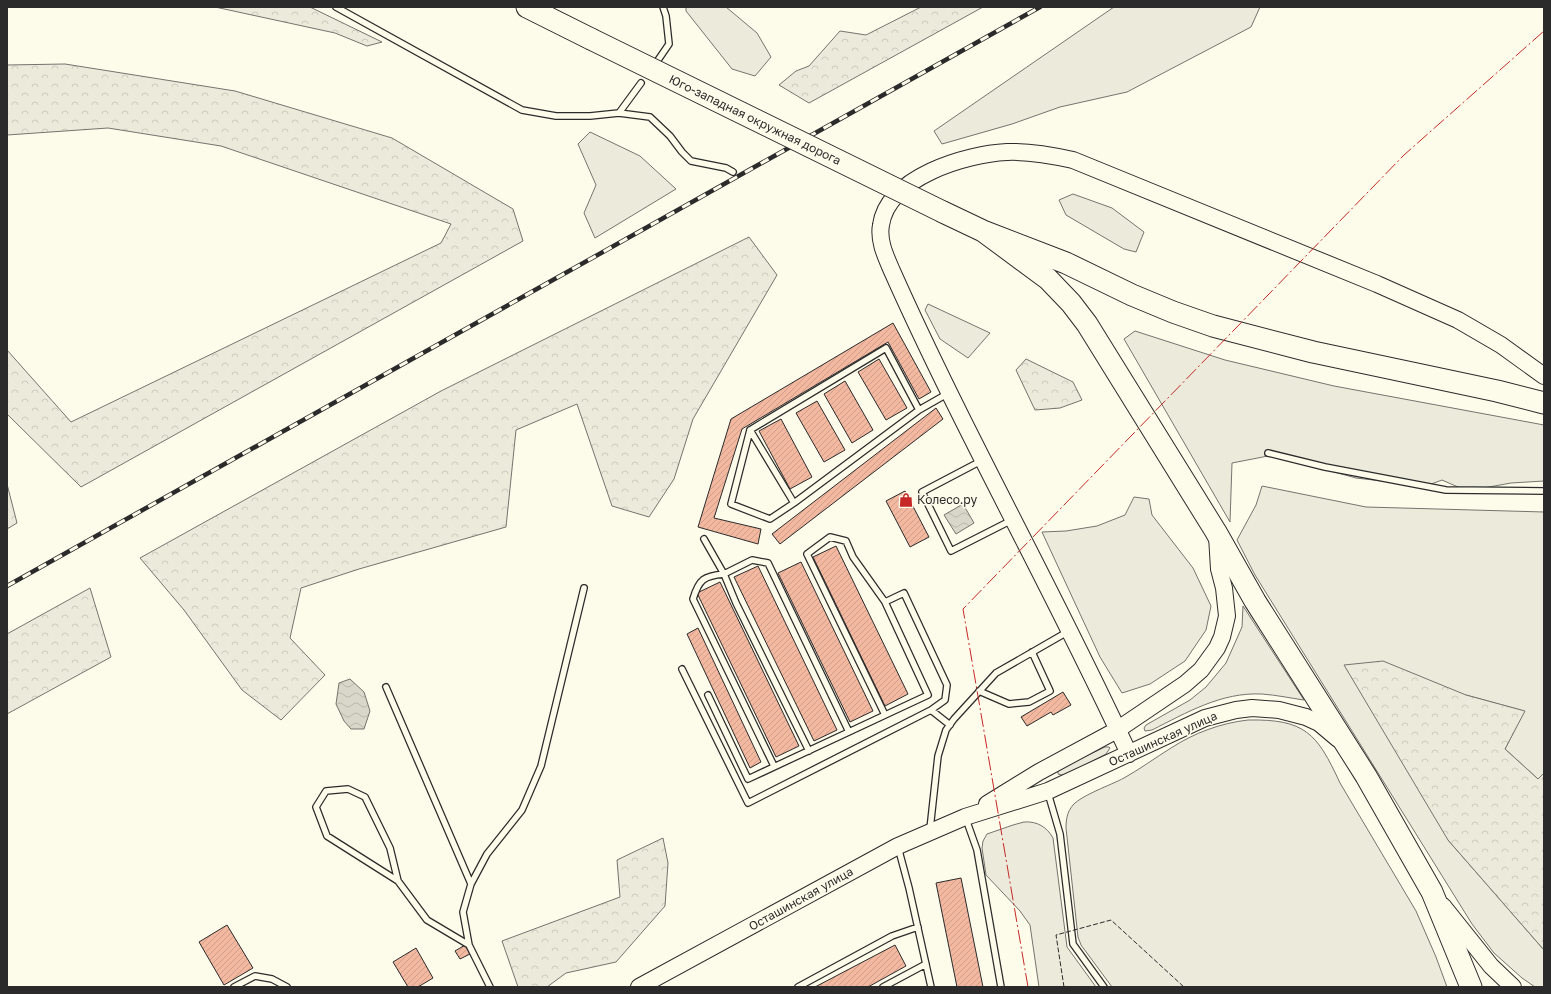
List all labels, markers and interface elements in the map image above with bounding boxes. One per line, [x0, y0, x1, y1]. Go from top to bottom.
street label: Юго-западная окружная дорога [667, 71, 844, 168]
shop icon: Колесо.ру [898, 492, 914, 508]
place label: Колесо.ру [917, 492, 977, 507]
street label: Осташинская улица [1106, 708, 1219, 769]
street label: Осташинская улица [746, 864, 856, 934]

